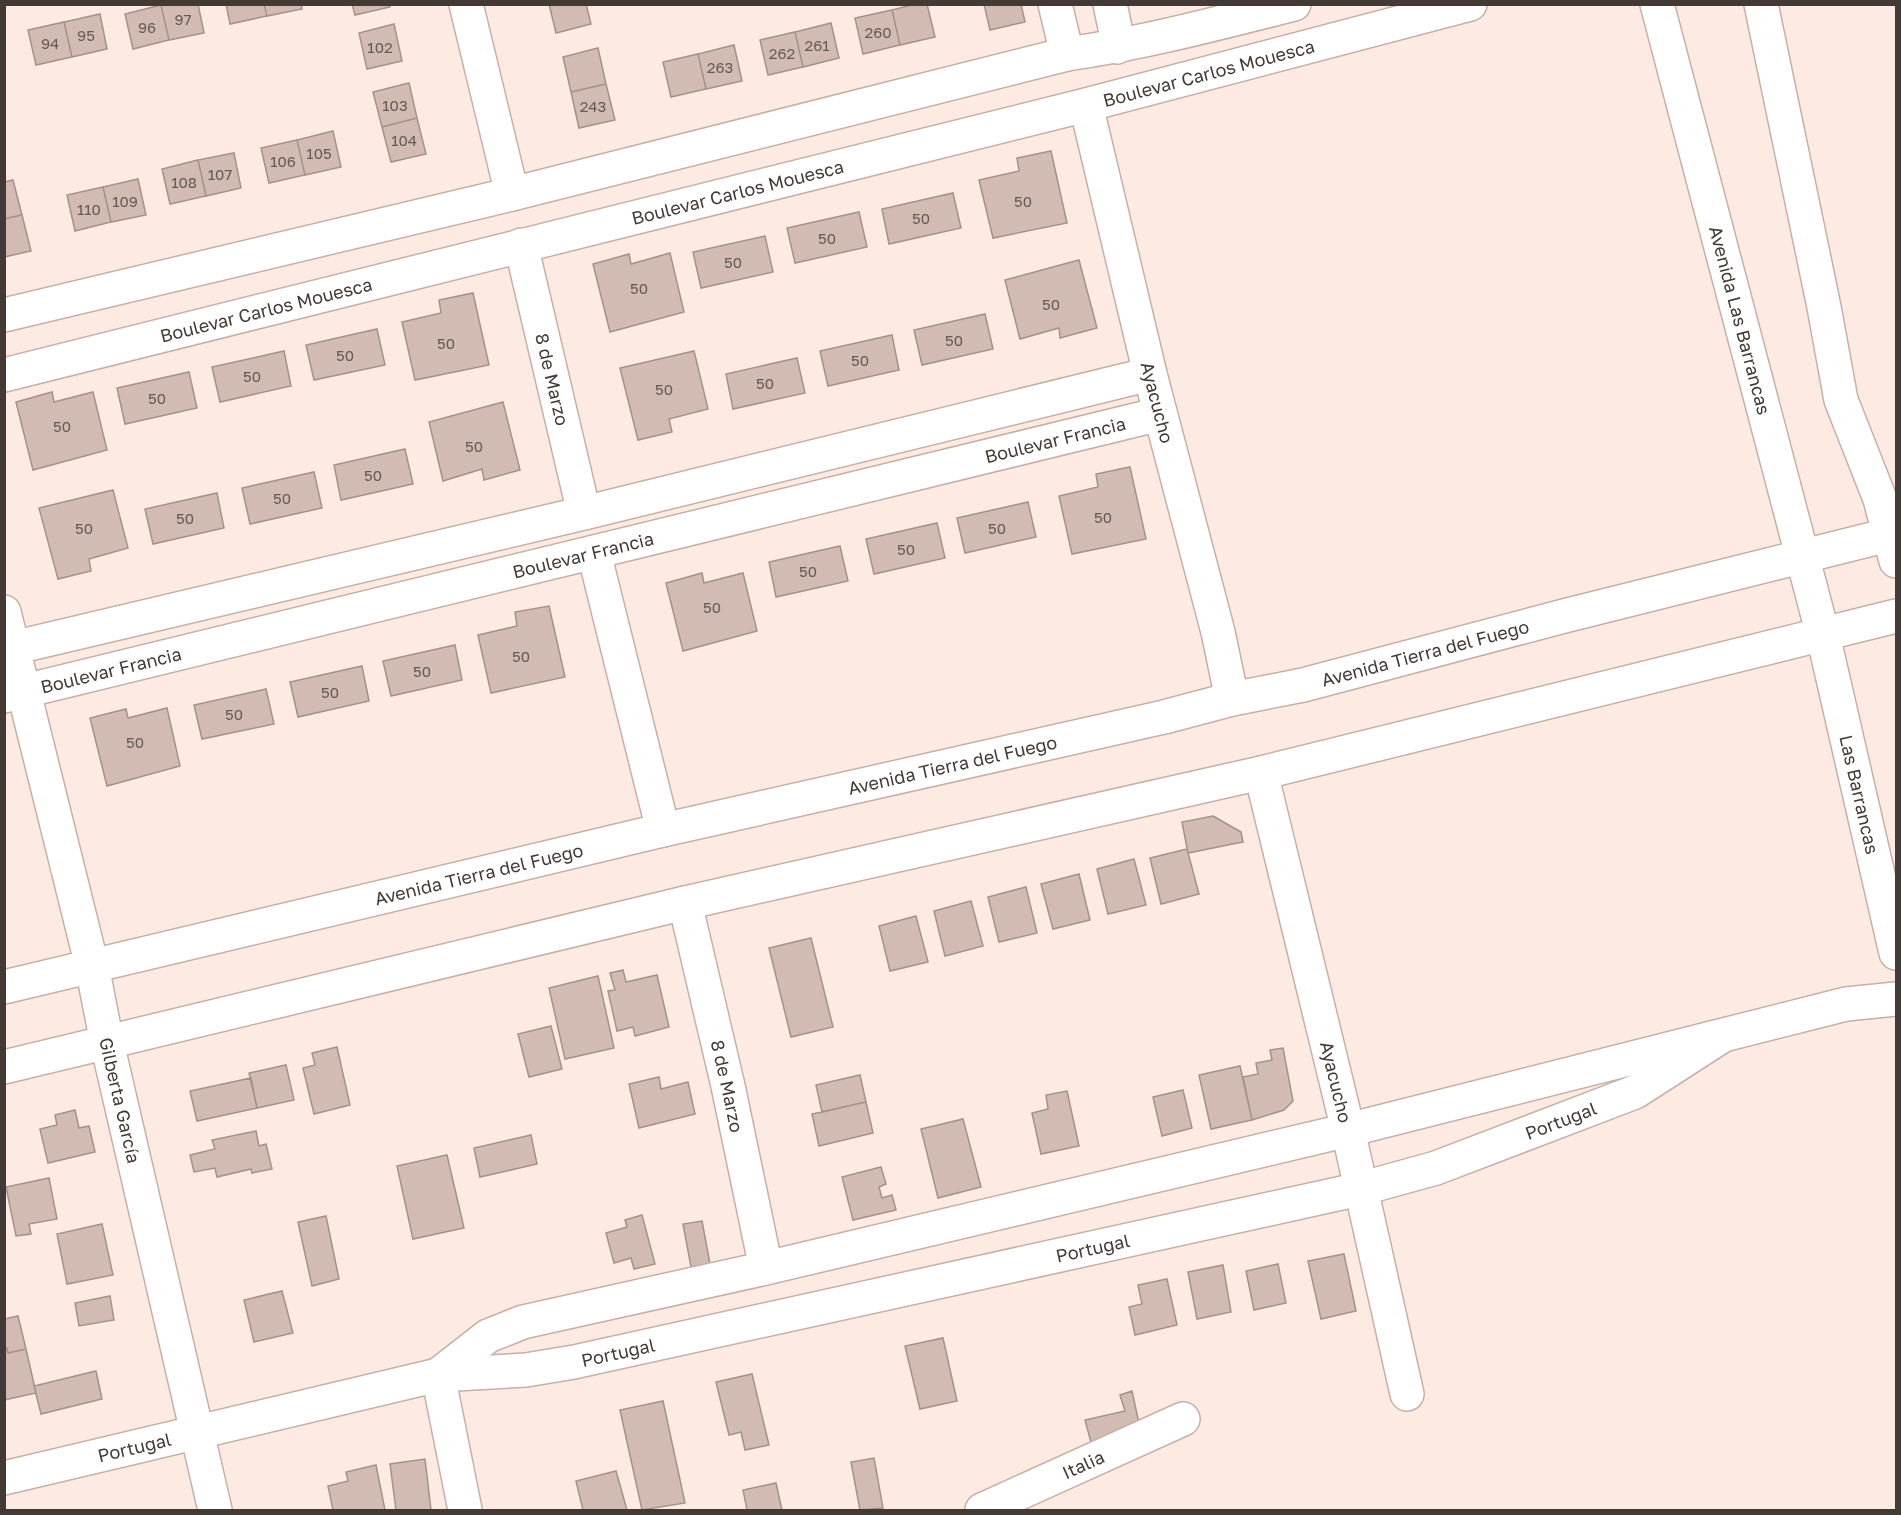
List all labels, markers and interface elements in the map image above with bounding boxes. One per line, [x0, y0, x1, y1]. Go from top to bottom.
house number: 97 [174, 10, 192, 28]
house number: 96 [138, 18, 156, 36]
house number: 260 [864, 23, 892, 41]
house number: 95 [77, 26, 95, 44]
house number: 94 [41, 34, 59, 52]
street label: Boulevar Carlos Mouesca [1101, 34, 1317, 111]
house number: 261 [804, 36, 830, 54]
house number: 102 [367, 38, 393, 56]
house number: 262 [769, 44, 795, 62]
house number: 263 [707, 58, 733, 76]
house number: 103 [382, 96, 408, 114]
house number: 243 [580, 97, 606, 115]
house number: 104 [391, 131, 417, 149]
house number: 105 [306, 144, 332, 162]
house number: 106 [270, 152, 296, 170]
street label: Boulevar Carlos Mouesca [629, 155, 846, 229]
house number: 107 [208, 165, 232, 183]
house number: 108 [171, 173, 197, 191]
house number: 109 [112, 192, 138, 210]
house number: 50 [1014, 192, 1032, 210]
house number: 110 [77, 200, 101, 218]
house number: 50 [912, 209, 930, 227]
street label: Avenida Las Barrancas [1705, 223, 1776, 417]
house number: 50 [818, 229, 836, 247]
house number: 50 [724, 253, 742, 271]
street label: Boulevar Carlos Mouesca [158, 273, 374, 347]
house number: 50 [630, 279, 648, 297]
house number: 50 [1042, 295, 1060, 313]
street label: 8 de Marzo [531, 331, 574, 428]
house number: 50 [945, 331, 963, 349]
house number: 50 [437, 334, 455, 352]
house number: 50 [336, 346, 354, 364]
house number: 50 [851, 351, 869, 369]
street label: Ayacucho [1137, 360, 1179, 446]
house number: 50 [243, 367, 261, 385]
house number: 50 [756, 374, 774, 392]
house number: 50 [655, 380, 673, 398]
house number: 50 [148, 389, 166, 407]
street label: Boulevar Francia [982, 412, 1128, 467]
house number: 50 [53, 417, 71, 435]
house number: 50 [465, 437, 483, 455]
house number: 50 [364, 466, 382, 484]
house number: 50 [273, 489, 291, 507]
house number: 50 [1094, 508, 1112, 526]
house number: 50 [176, 509, 194, 527]
house number: 50 [75, 519, 93, 537]
house number: 50 [988, 519, 1006, 537]
street label: Boulevar Francia [510, 527, 656, 583]
house number: 50 [897, 540, 915, 558]
house number: 50 [799, 562, 817, 580]
house number: 50 [703, 598, 721, 616]
street label: Avenida Tierra del Fuego [1319, 615, 1531, 691]
street label: Boulevar Francia [38, 642, 184, 698]
house number: 50 [512, 647, 530, 665]
house number: 50 [413, 662, 431, 680]
house number: 50 [321, 683, 339, 701]
house number: 50 [225, 705, 243, 723]
street label: Avenida Tierra del Fuego [846, 731, 1059, 799]
house number: 50 [126, 733, 144, 751]
street label: Las Barrancas [1835, 733, 1884, 856]
street label: Avenida Tierra del Fuego [372, 838, 585, 909]
street label: Gilberta García [95, 1035, 145, 1165]
street label: 8 de Marzo [707, 1038, 748, 1134]
street label: Ayacucho [1316, 1039, 1357, 1125]
street label: Portugal [1522, 1097, 1600, 1144]
street label: Portugal [1054, 1229, 1132, 1267]
street label: Portugal [579, 1333, 657, 1371]
street label: Portugal [95, 1428, 174, 1466]
street label: Italia [1059, 1445, 1108, 1483]

